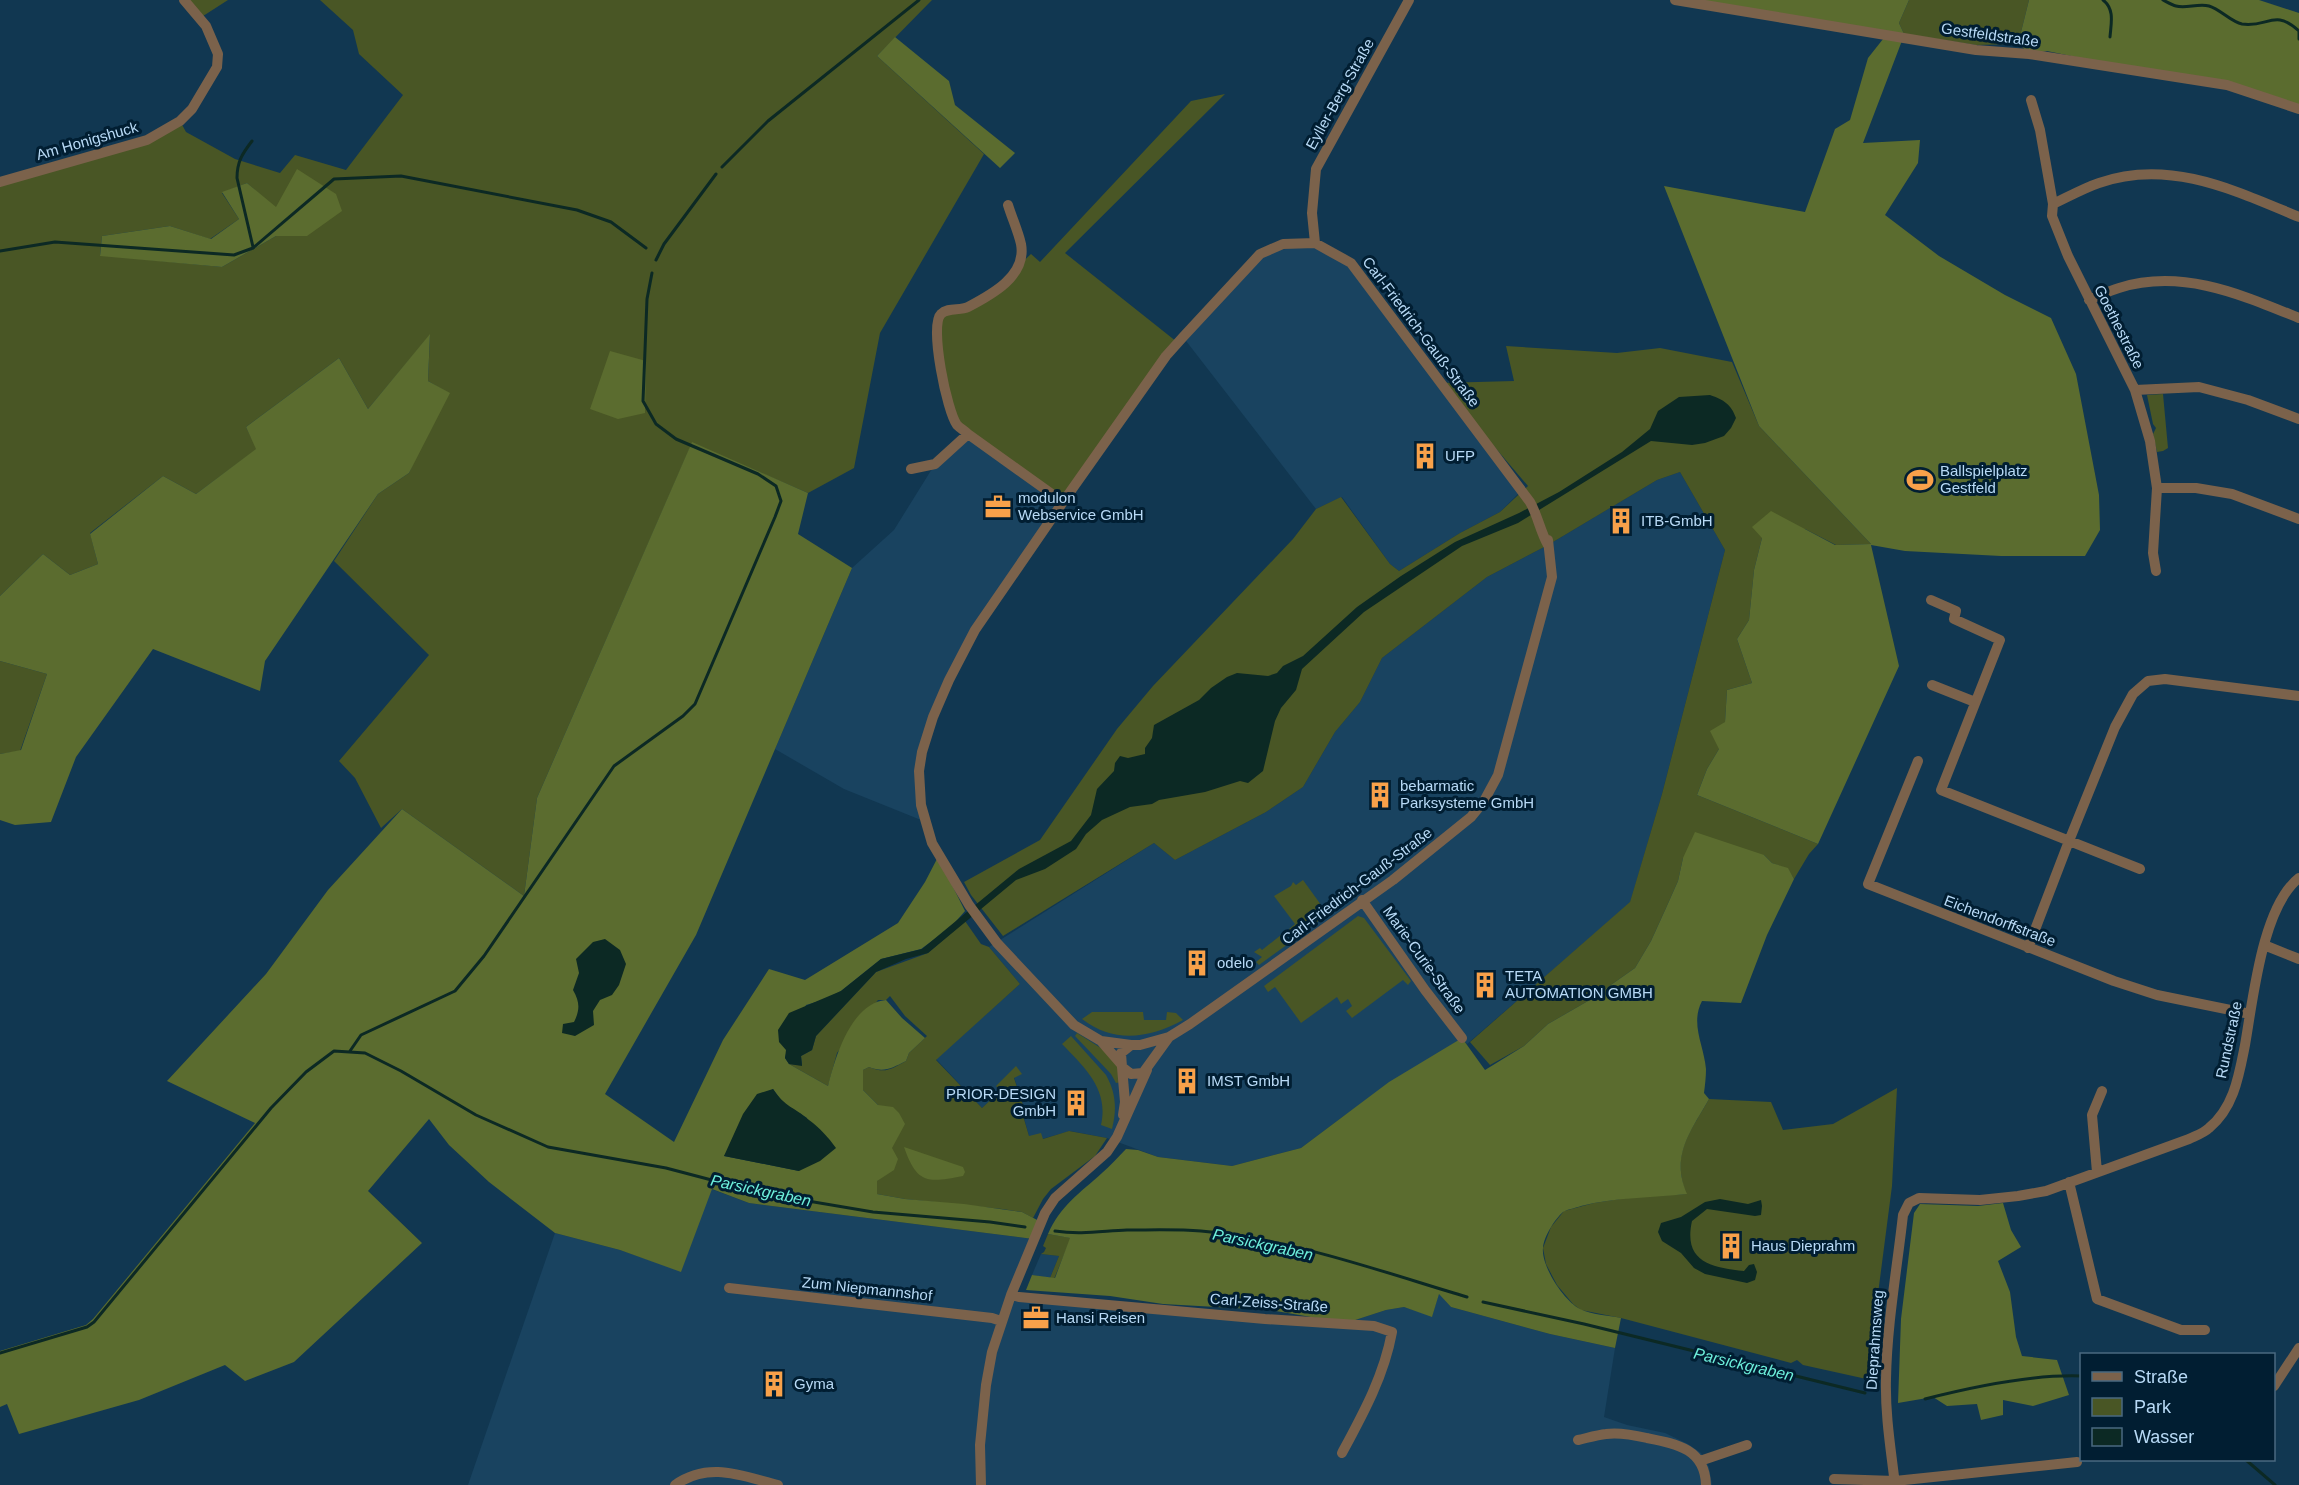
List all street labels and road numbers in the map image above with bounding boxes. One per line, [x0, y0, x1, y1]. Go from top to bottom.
street label: Gestfeldstraße [1940, 19, 2040, 50]
street label: Eyller-Berg-Straße [1302, 35, 1377, 152]
street label: Am Honigshuck [34, 118, 140, 163]
street label: Carl-Friedrich-Gauß-Straße [1359, 253, 1483, 410]
street label: Goethestraße [2091, 282, 2148, 371]
street label: Carl-Friedrich-Gauß-Straße [1278, 824, 1435, 948]
street label: Eichendorffstraße [1942, 891, 2058, 950]
street label: Marie-Curie-Straße [1380, 903, 1469, 1017]
street label: Rundstraße [2212, 1000, 2245, 1080]
street label: Zum Niepmannshof [801, 1273, 934, 1304]
street label: Dieprahmsweg [1863, 1289, 1886, 1390]
street label: Carl-Zeiss-Straße [1209, 1290, 1329, 1315]

